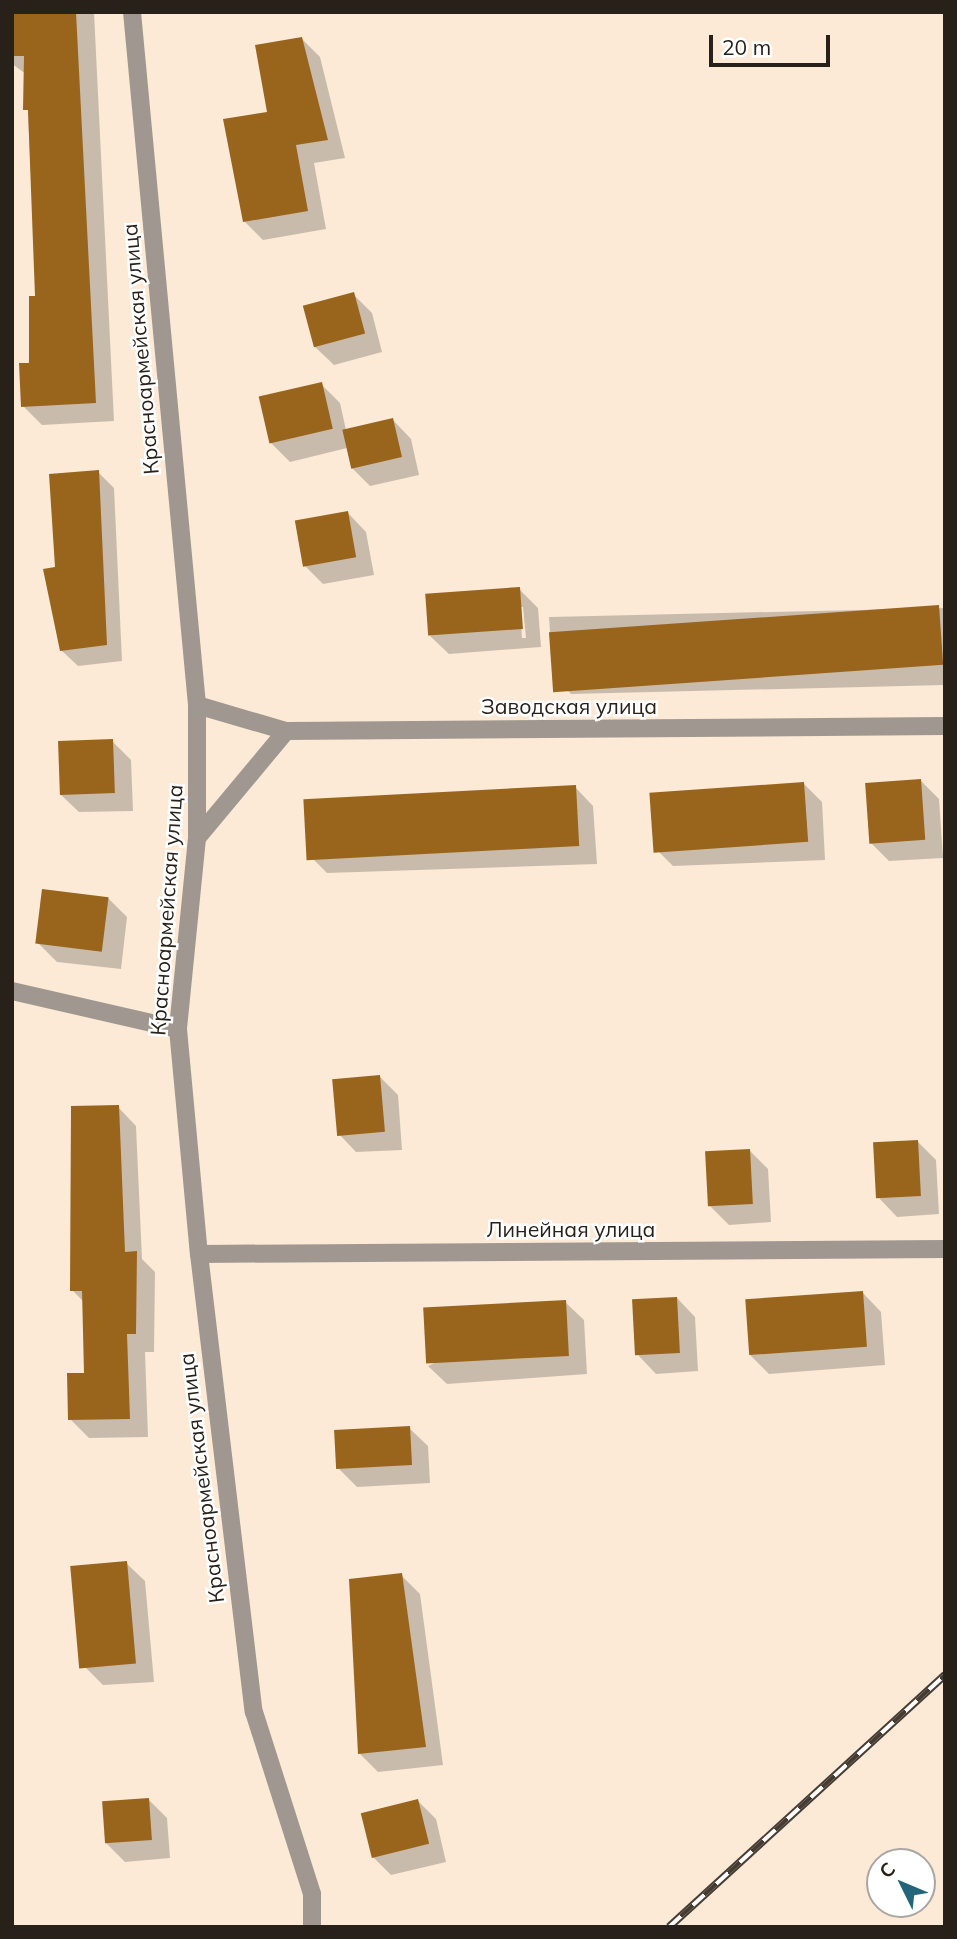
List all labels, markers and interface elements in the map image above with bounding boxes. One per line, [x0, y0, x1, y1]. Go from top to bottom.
scale bar [712, 21, 833, 65]
text: 20 m [722, 34, 771, 60]
street label: Красноармейская улица [116, 223, 164, 475]
street label: Заводская улица [481, 693, 657, 719]
street label: Красноармейская улица [145, 784, 187, 1036]
street label: Линейная улица [487, 1216, 655, 1242]
street label: Красноармейская улица [173, 1352, 229, 1604]
north arrow [866, 1848, 936, 1918]
text: С [874, 1857, 900, 1883]

